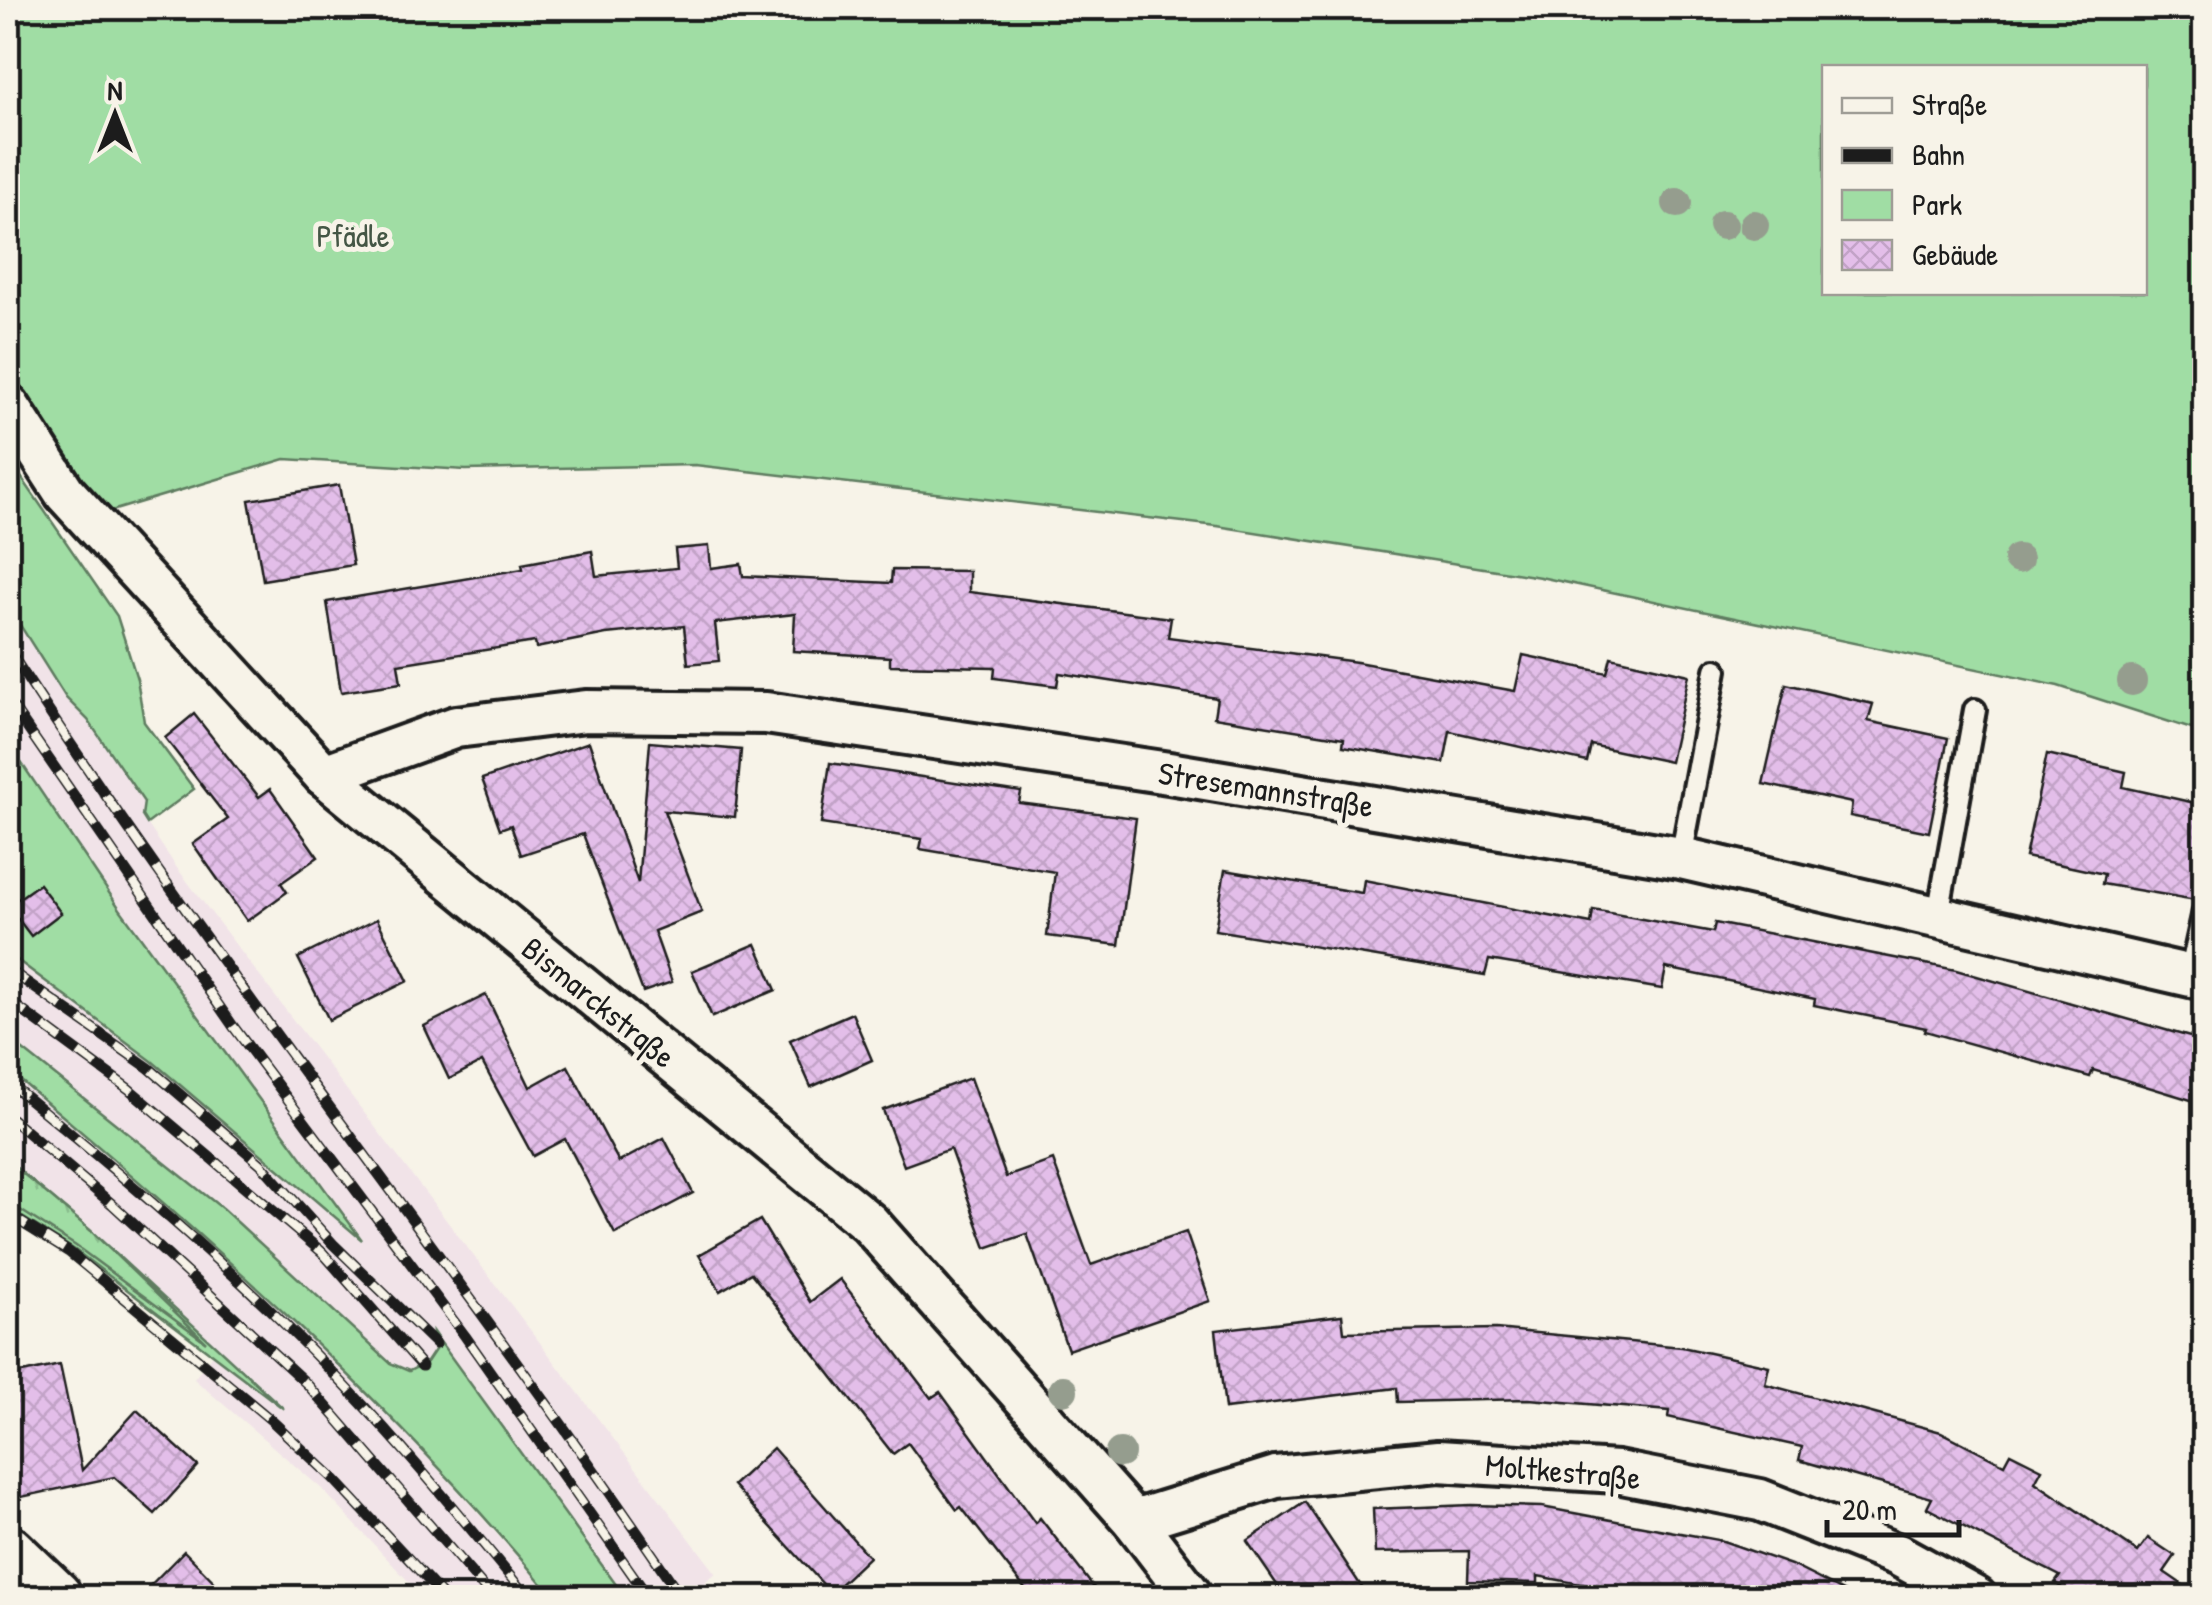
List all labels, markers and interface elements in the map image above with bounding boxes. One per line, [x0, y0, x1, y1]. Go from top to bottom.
north arrow [65, 65, 165, 165]
legend [1822, 65, 2147, 295]
text: N [108, 71, 123, 109]
text: Straße [1912, 84, 1987, 124]
text: Bahn [1912, 134, 1965, 174]
text: Park [1912, 184, 1962, 224]
park label: Pfädle [316, 214, 390, 257]
text: Gebäude [1912, 234, 1998, 274]
street label: Stresemannstraße [1156, 751, 1377, 827]
street label: Bismarckstraße [513, 927, 685, 1077]
street label: Moltkestraße [1484, 1443, 1642, 1499]
scale bar [1827, 1475, 1960, 1537]
text: 20 m [1842, 1489, 1897, 1529]

